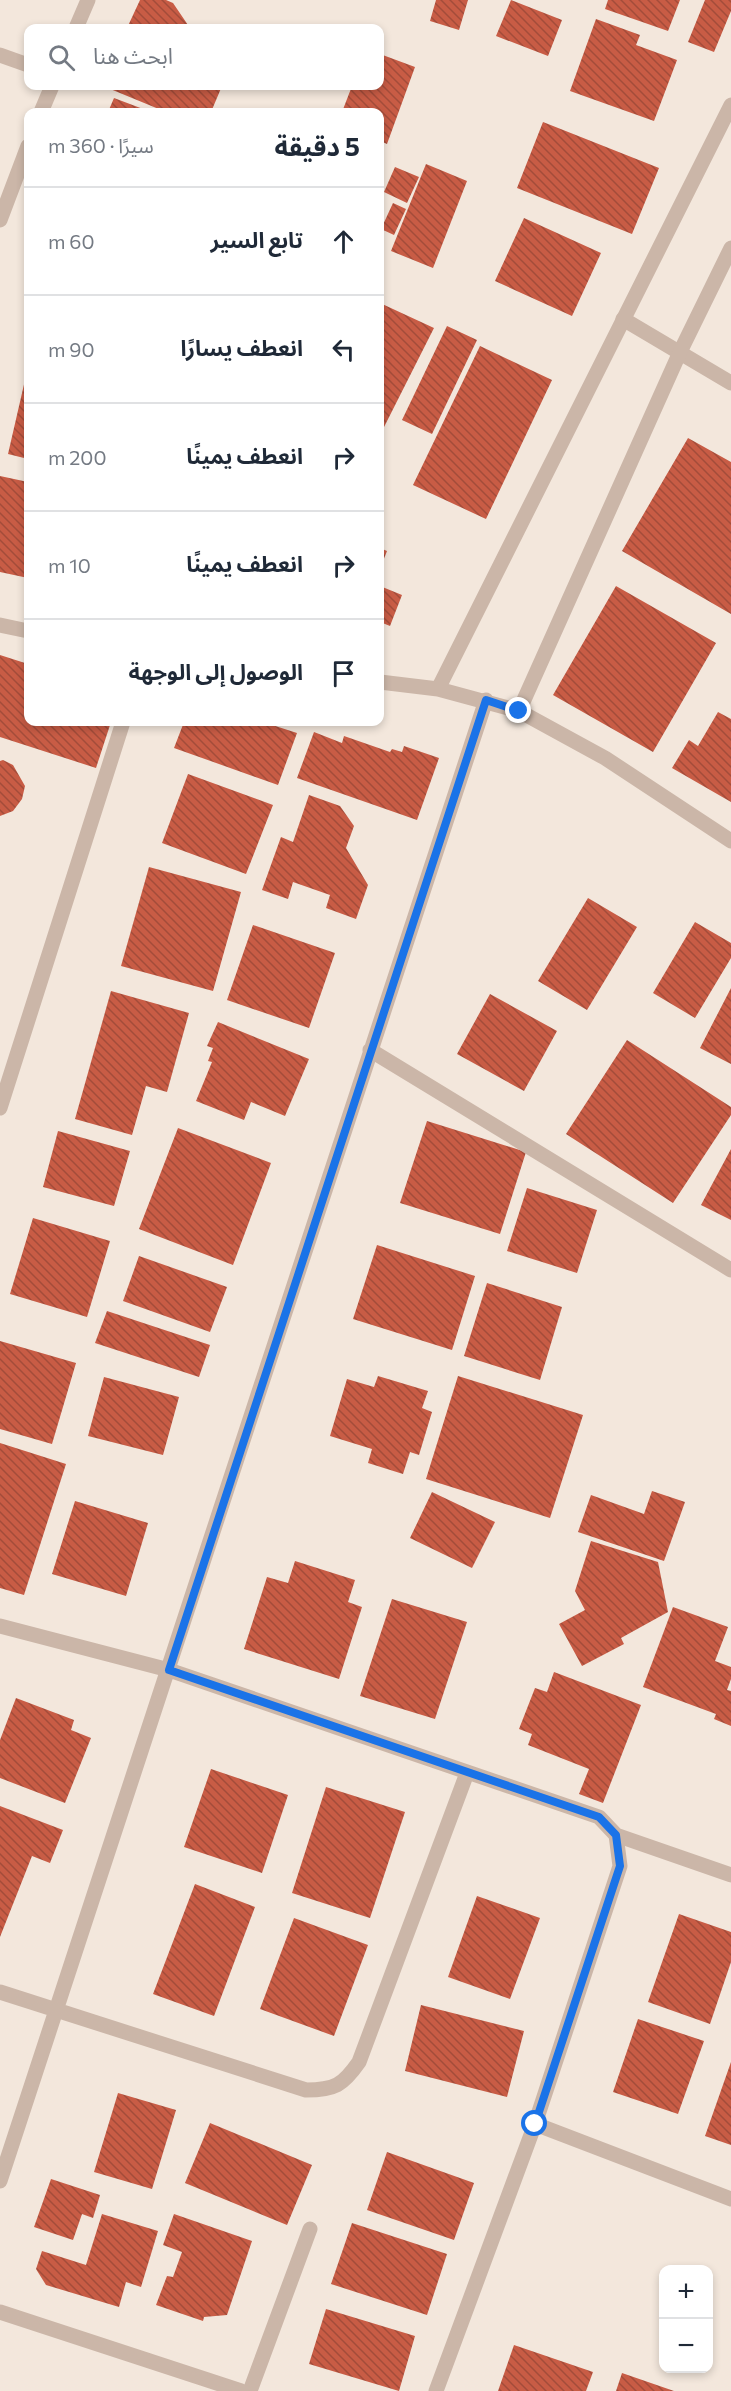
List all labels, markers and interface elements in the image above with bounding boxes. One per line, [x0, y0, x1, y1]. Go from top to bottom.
search box [24, 24, 384, 90]
icon: search [45, 41, 78, 74]
text: ابحث هنا [93, 42, 173, 69]
text: 5 دقيقة [274, 130, 360, 161]
text: سيرًا · 360 m [48, 133, 154, 157]
icon: ahead [327, 225, 360, 258]
text: تابع السير [211, 226, 303, 253]
text: 60 m [48, 229, 95, 253]
icon: left [327, 333, 360, 366]
text: انعطف يسارًا [181, 334, 303, 361]
text: 90 m [48, 337, 95, 361]
icon: right [327, 441, 360, 474]
text: انعطف يمينًا [186, 442, 303, 469]
text: 200 m [48, 445, 106, 469]
icon: right [327, 549, 360, 582]
text: انعطف يمينًا [186, 550, 303, 577]
text: 10 m [48, 553, 91, 577]
icon: arrive [327, 657, 360, 690]
text: الوصول إلى الوجهة [128, 658, 303, 685]
route end [505, 697, 531, 723]
route start [521, 2110, 547, 2136]
map controls [659, 2265, 713, 2373]
button: + [659, 2265, 713, 2319]
button: − [659, 2319, 713, 2373]

